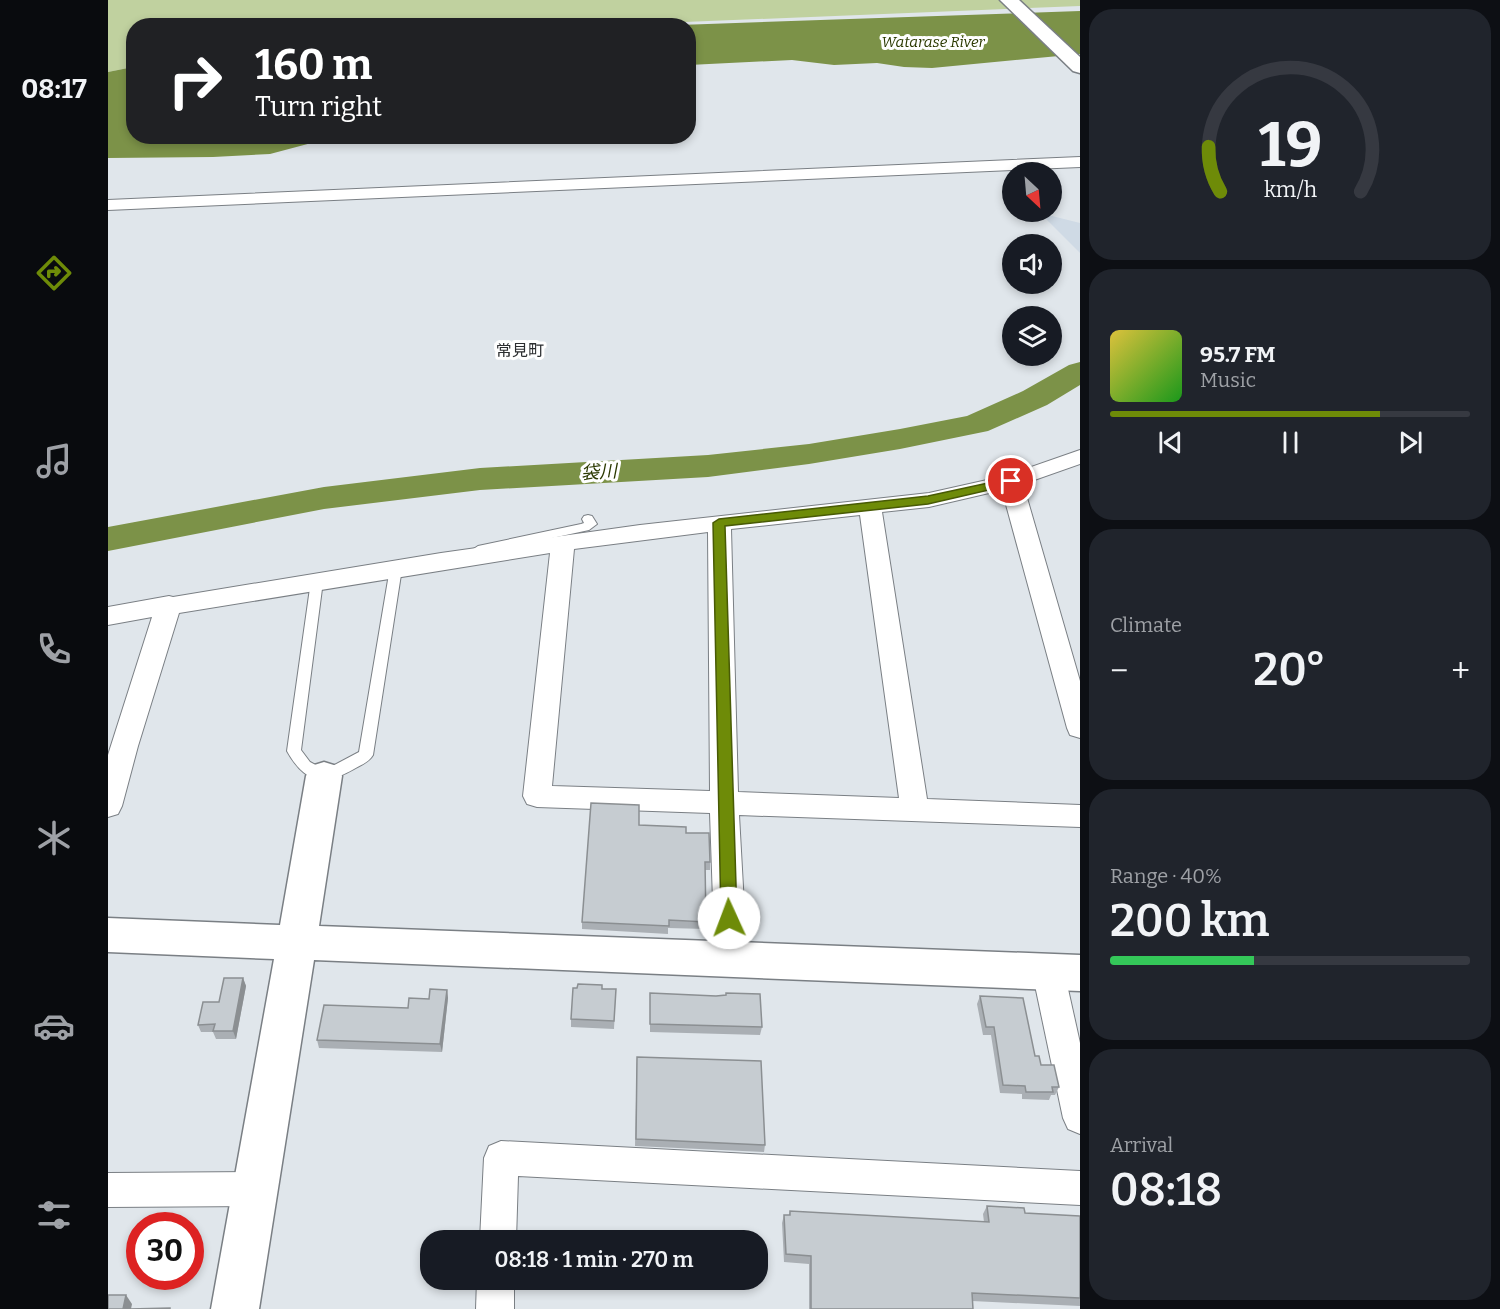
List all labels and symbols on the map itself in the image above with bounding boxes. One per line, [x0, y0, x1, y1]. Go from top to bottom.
water label: Watarase River [881, 33, 985, 51]
north arrow [1002, 162, 1062, 222]
district label: 常見町 [496, 341, 544, 360]
pin [985, 455, 1036, 506]
water label: 袋川 [580, 460, 620, 484]
position arrow [697, 886, 761, 950]
speed limit sign: 30 [126, 1212, 204, 1290]

